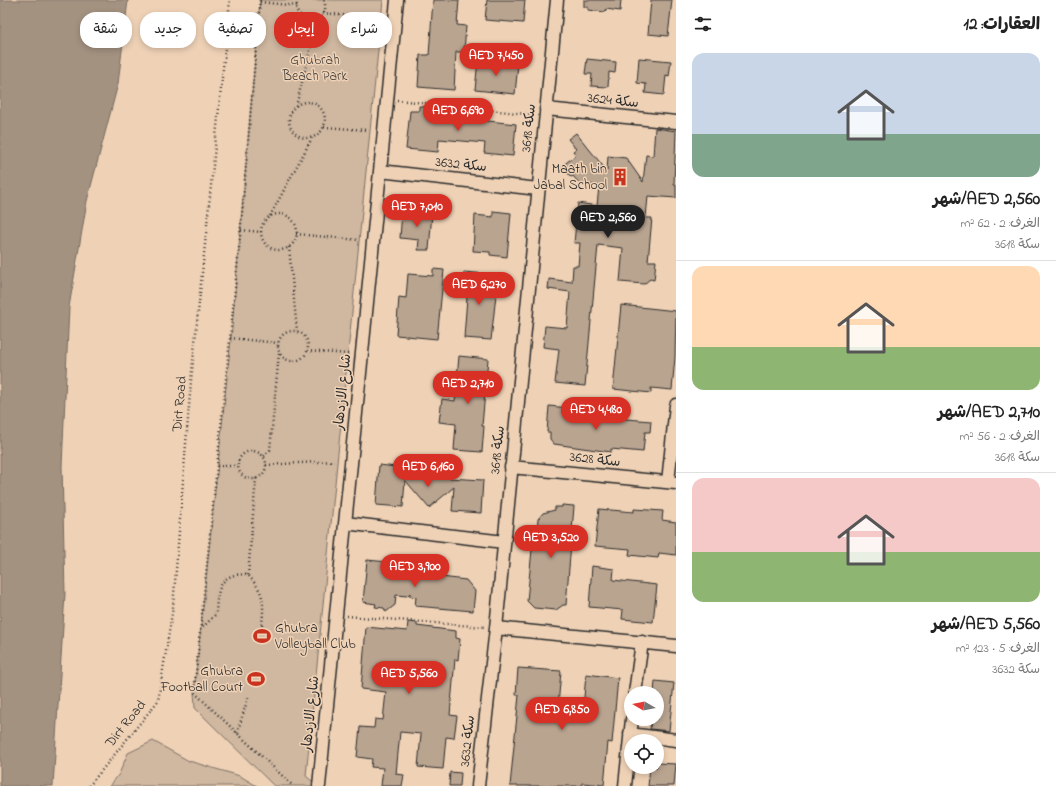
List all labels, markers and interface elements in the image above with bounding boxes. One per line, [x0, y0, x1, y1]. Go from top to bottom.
chip: شقة [80, 12, 132, 48]
chip: جديد [140, 12, 196, 48]
chip: تصفية [204, 12, 266, 48]
chip: إيجار [274, 12, 329, 48]
chip: شراء [337, 12, 392, 48]
text: العقارات: 12 [963, 12, 1040, 37]
icon: filters [692, 13, 714, 35]
pin: AED 7,450 [450, 43, 542, 77]
text: AED 7,450 [469, 46, 523, 65]
park label: Ghubrah Beach Park [282, 50, 348, 87]
icon: home [830, 79, 902, 151]
street label: سكة 3624 [586, 88, 640, 114]
pin: AED 6,690 [412, 98, 504, 132]
text: AED 6,690 [432, 101, 484, 120]
street label: سكة 3618 [516, 103, 542, 153]
street label: سكة 3632 [434, 152, 488, 178]
place label: Maath bin Jabal School [533, 159, 607, 196]
building icon: Maath bin Jabal School [610, 167, 630, 187]
text: AED 2,560/شهر [933, 187, 1040, 212]
pin: AED 7,010 [371, 194, 463, 228]
text: AED 7,010 [391, 197, 443, 216]
pin: AED 2,560 [562, 205, 654, 239]
text: AED 2,560 [580, 208, 636, 227]
text: الغرف: 2 · 62 m² [961, 214, 1040, 233]
text: سكة 3618 [995, 235, 1040, 254]
pin: AED 6,270 [433, 272, 525, 306]
text: AED 6,270 [452, 275, 506, 294]
icon: home [830, 292, 902, 364]
street label: شارع الازدهار [328, 353, 357, 432]
pin: AED 2,710 [422, 371, 514, 405]
text: AED 2,710 [442, 374, 494, 393]
street label: Dirt Road [167, 375, 193, 434]
pin: AED 4,480 [550, 397, 642, 431]
text: AED 4,480 [570, 400, 622, 419]
text: AED 2,710/شهر [938, 400, 1040, 425]
street label: سكة 3618 [485, 425, 511, 475]
text: الغرف: 2 · 56 m² [960, 427, 1040, 446]
street label: سكة 3628 [569, 447, 621, 473]
text: سكة 3618 [995, 448, 1040, 467]
pin: AED 6,160 [382, 454, 474, 488]
text: AED 6,160 [402, 457, 454, 476]
icon: home [830, 504, 902, 576]
pin: AED 3,520 [505, 525, 597, 559]
text: AED 3,520 [523, 528, 579, 547]
pin: AED 3,900 [369, 554, 461, 588]
text: AED 3,900 [389, 557, 441, 576]
text: AED 5,560/شهر [932, 612, 1040, 637]
place label: Ghubra Volleyball Club [274, 618, 356, 656]
sports icon: Ghubra Volleyball Club [252, 626, 272, 646]
text: الغرف: 5 · 123 m² [956, 639, 1040, 658]
text: سكة 3632 [992, 660, 1040, 679]
place label: Ghubra Football Court [160, 661, 243, 698]
pin: AED 5,560 [363, 661, 455, 695]
text: AED 5,560 [380, 664, 438, 683]
sports icon: Ghubra Football Court [246, 669, 266, 689]
street label: شارع الازدهار [296, 675, 325, 754]
north arrow [624, 686, 664, 726]
map controls [624, 686, 664, 774]
street label: Dirt Road [100, 696, 152, 753]
pin: AED 6,850 [516, 697, 608, 731]
text: AED 6,850 [535, 700, 589, 719]
street label: سكة 3632 [455, 714, 481, 768]
button: locate [624, 734, 664, 774]

